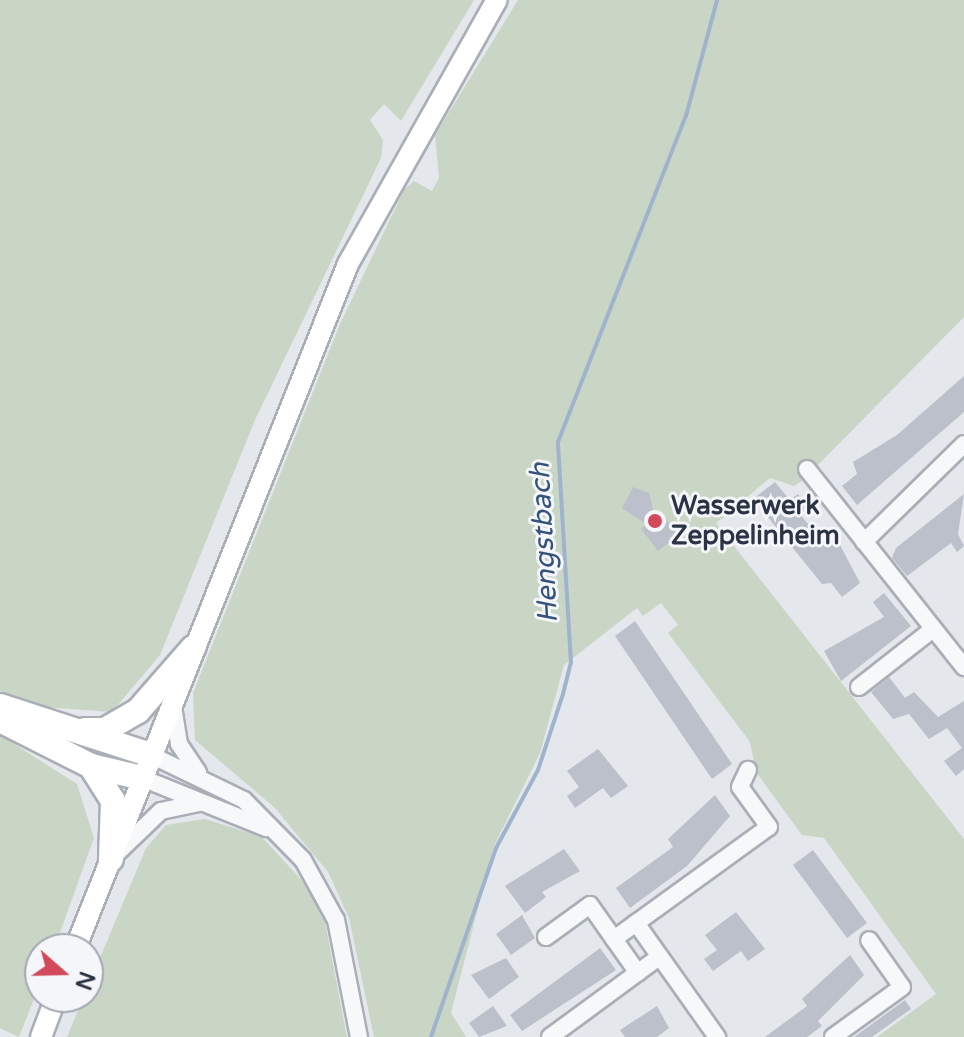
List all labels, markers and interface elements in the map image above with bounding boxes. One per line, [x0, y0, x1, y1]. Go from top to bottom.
water label: Hengstbach [523, 462, 565, 624]
place label: Wasserwerk Zeppelinheim [671, 490, 840, 552]
marker: Wasserwerk Zeppelinheim [646, 512, 664, 530]
north arrow [24, 933, 104, 1013]
text: N [69, 968, 100, 993]

